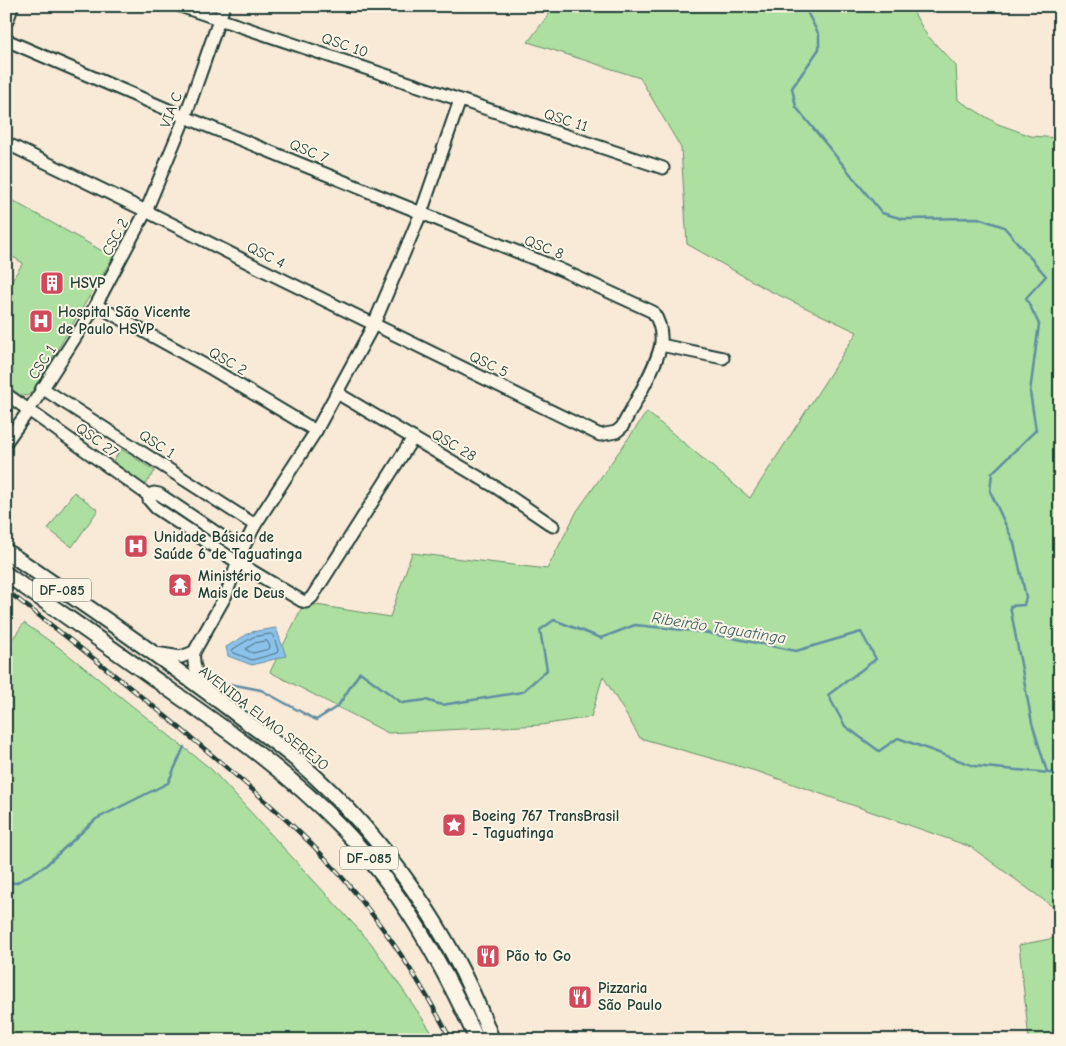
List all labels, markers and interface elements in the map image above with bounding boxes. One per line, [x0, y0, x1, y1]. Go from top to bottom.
street label: QSC 10 [319, 29, 371, 61]
street label: VIA C [156, 90, 186, 130]
street label: QSC 11 [542, 104, 590, 136]
street label: QSC 7 [287, 135, 331, 167]
street label: CSC 2 [98, 215, 132, 259]
street label: QSC 8 [522, 231, 566, 263]
street label: QSC 4 [244, 238, 288, 272]
building icon: HSVP [39, 270, 65, 296]
place label: HSVP [70, 274, 106, 292]
place label: Hospital São Vicente de Paulo HSVP [58, 303, 190, 338]
hospital icon: Hospital São Vicente de Paulo HSVP [28, 308, 54, 334]
street label: CSC 1 [24, 341, 60, 383]
street label: QSC 2 [206, 343, 250, 379]
street label: QSC 5 [467, 347, 511, 381]
street label: QSC 27 [72, 419, 122, 461]
street label: QSC 28 [428, 425, 480, 465]
street label: QSC 1 [136, 426, 178, 462]
place label: Unidade Básica de Saúde 6 de Taguatinga [154, 528, 302, 563]
hospital icon: Unidade Básica de Saúde 6 de Taguatinga [123, 533, 149, 559]
place label: Ministério Mais de Deus [198, 567, 284, 602]
temple icon: Ministério Mais de Deus [167, 572, 193, 598]
road number: DF-085 [33, 578, 91, 602]
water label: Ribeirão Taguatinga [650, 608, 787, 647]
street label: AVENIDA ELMO SEREJO [196, 662, 332, 774]
place label: Boeing 767 TransBrasil - Taguatinga [472, 807, 619, 842]
place icon: Boeing 767 TransBrasil - Taguatinga [441, 812, 467, 838]
road number: DF-085 [340, 846, 398, 870]
restaurant icon: Pão to Go [475, 943, 501, 969]
place label: Pão to Go [506, 947, 571, 965]
place label: Pizzaria São Paulo [598, 979, 662, 1014]
restaurant icon: Pizzaria São Paulo [567, 984, 593, 1010]

